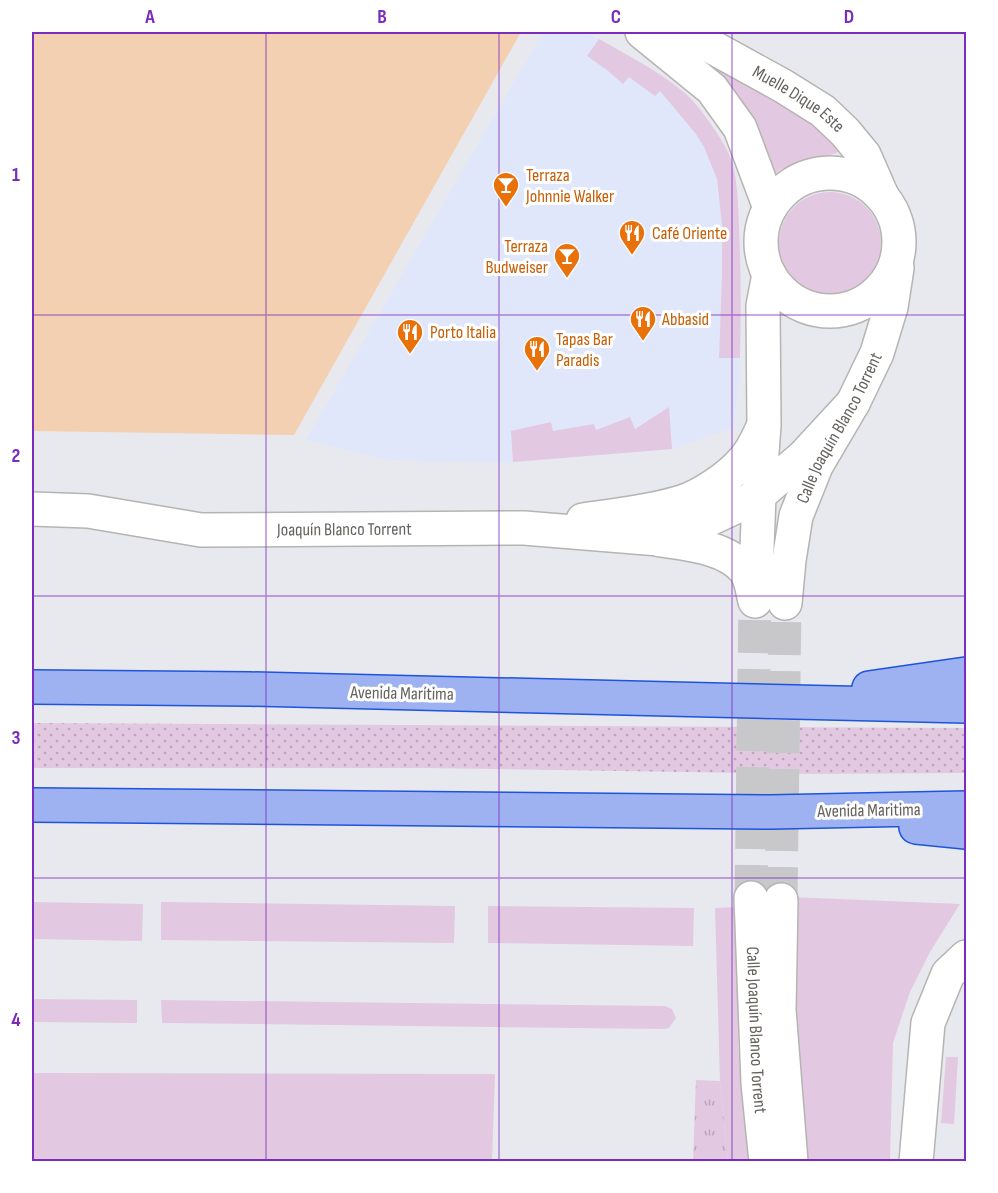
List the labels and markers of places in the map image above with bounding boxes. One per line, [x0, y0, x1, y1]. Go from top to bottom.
place label: Terraza Johnnie Walker [525, 165, 614, 207]
bar icon: Terraza Johnnie Walker [491, 170, 521, 208]
restaurant icon: Café Oriente [617, 218, 647, 256]
place label: Café Oriente [652, 223, 727, 244]
place label: Terraza Budweiser [485, 236, 548, 278]
bar icon: Terraza Budweiser [552, 241, 582, 279]
restaurant icon: Abbasid [628, 304, 658, 342]
place label: Abbasid [661, 309, 709, 330]
restaurant icon: Porto Italia [395, 317, 425, 355]
place label: Porto Italia [430, 322, 496, 343]
place label: Tapas Bar Paradis [556, 329, 613, 371]
restaurant icon: Tapas Bar Paradis [522, 334, 552, 372]

